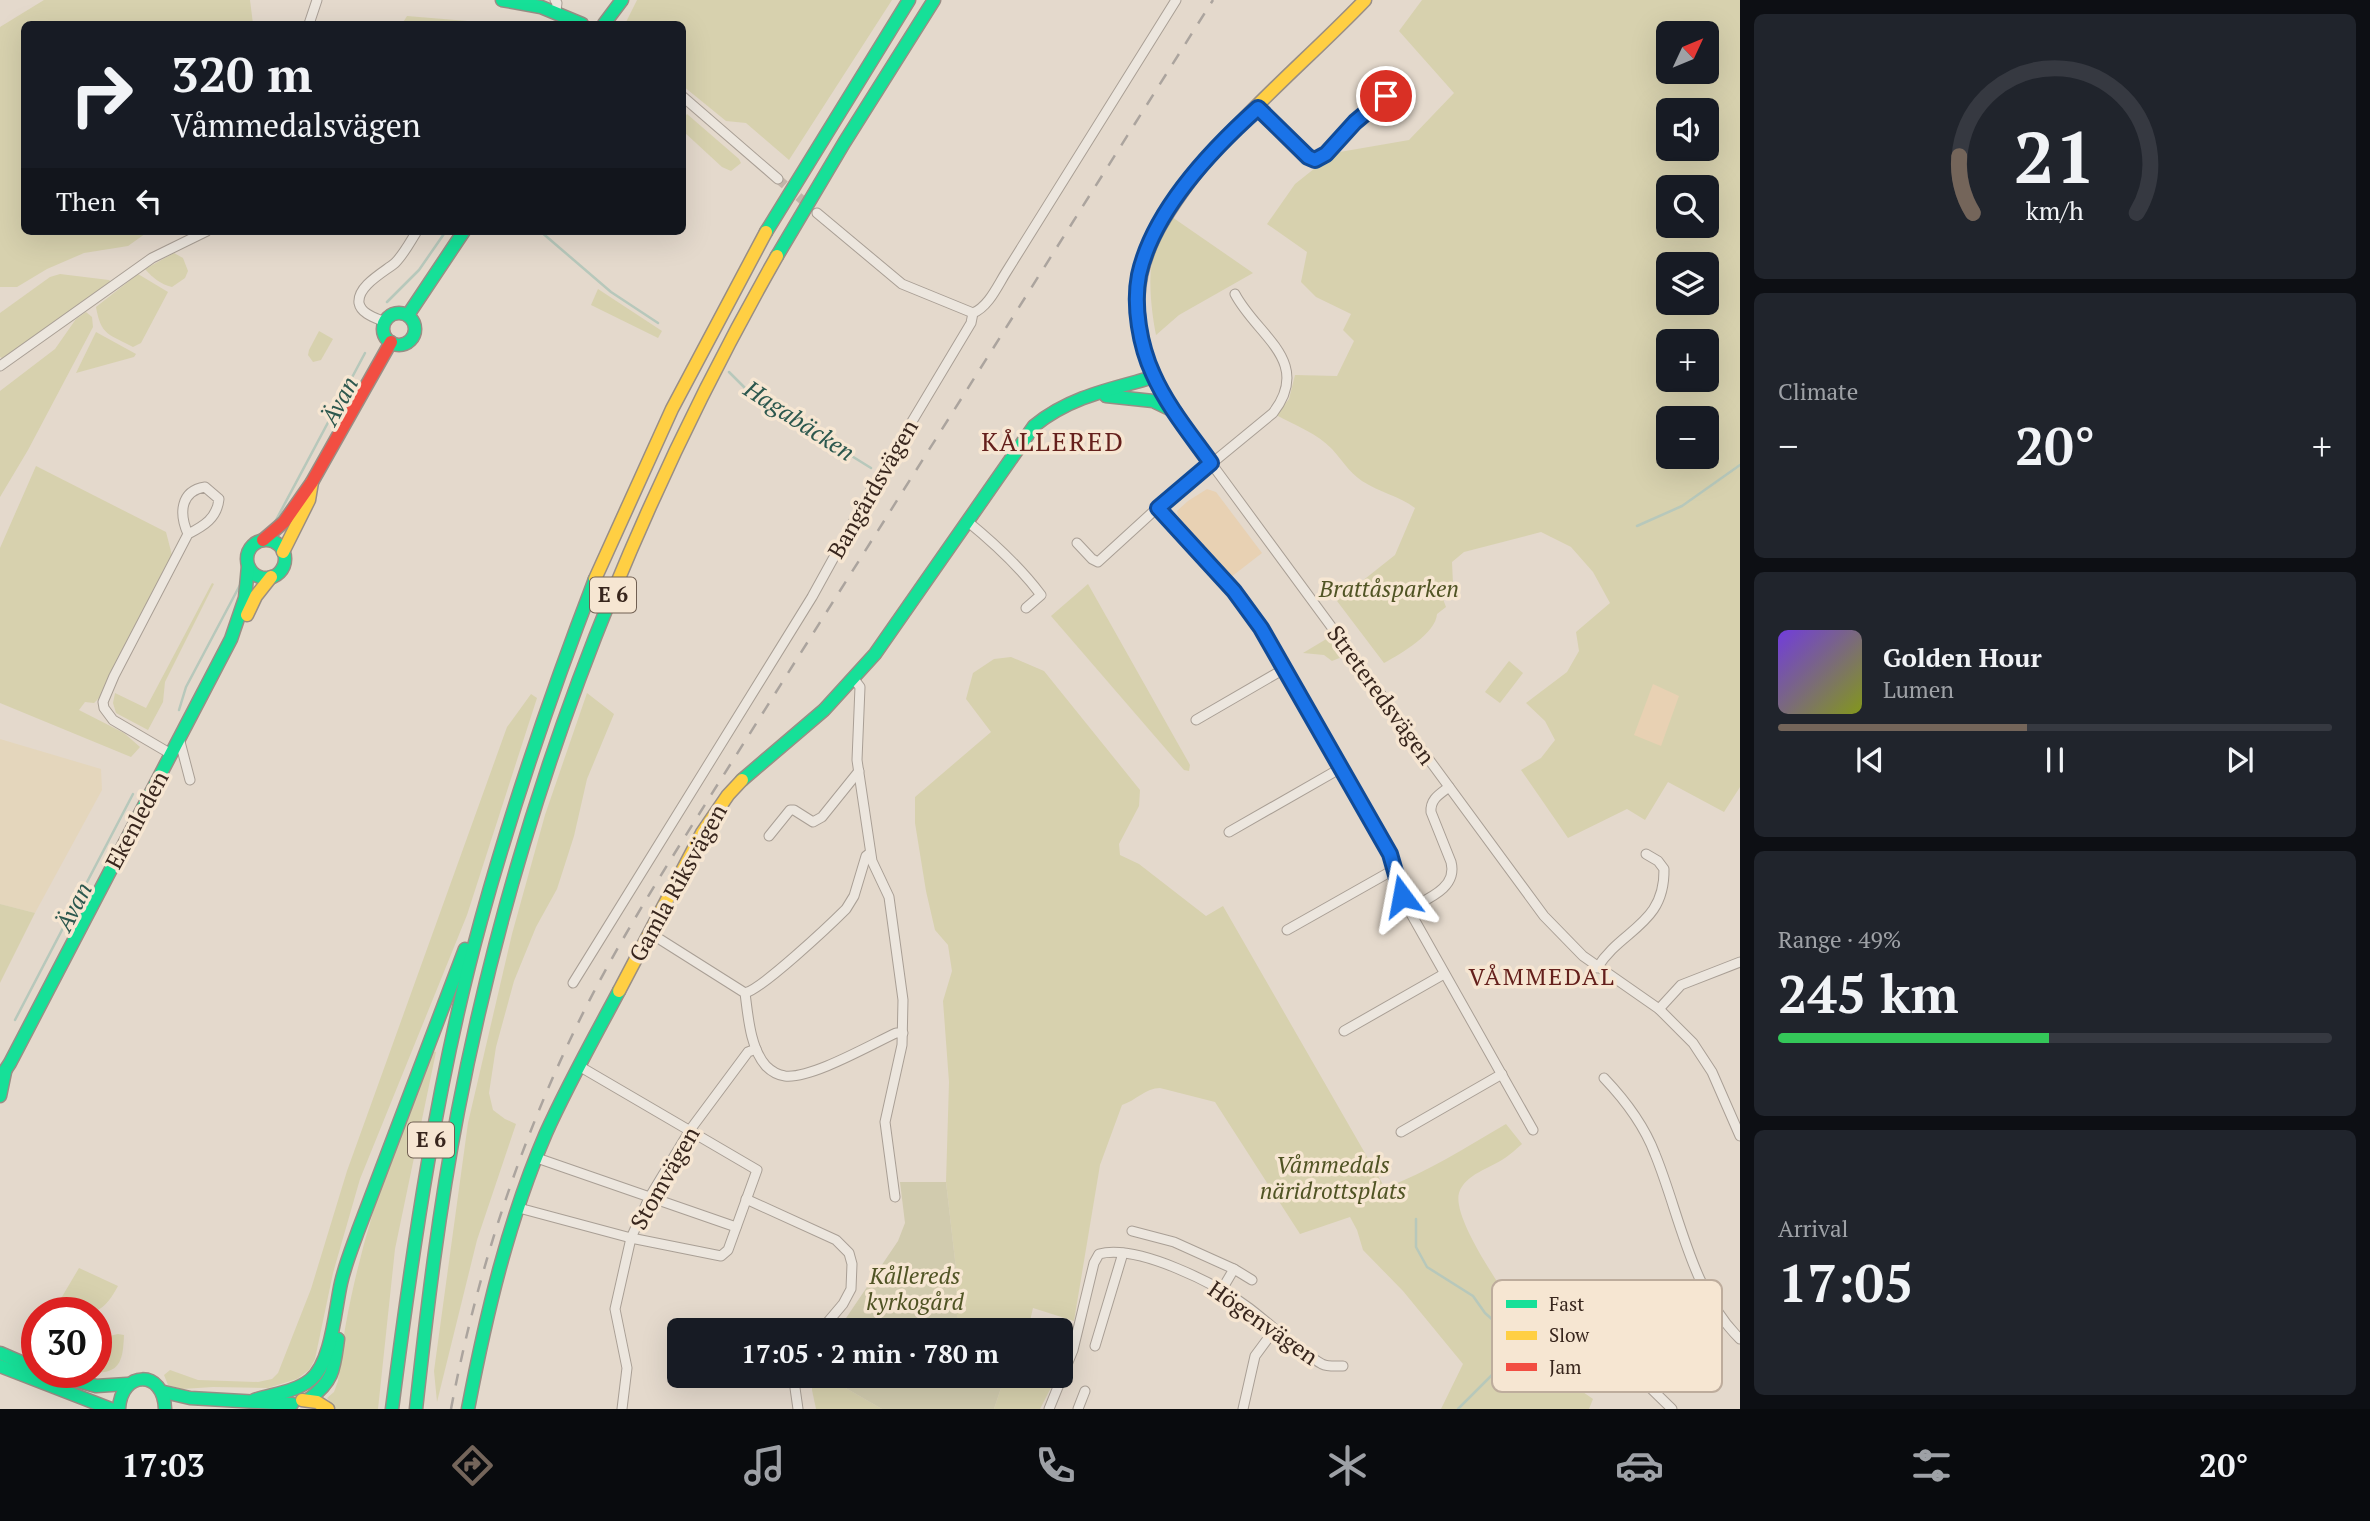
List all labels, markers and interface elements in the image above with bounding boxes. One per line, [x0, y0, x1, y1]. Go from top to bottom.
north arrow [1656, 21, 1718, 84]
map controls [1656, 21, 1719, 469]
text: 320 m [171, 41, 313, 106]
icon: right [56, 49, 147, 140]
pin [1356, 66, 1416, 126]
icon: arrive [1367, 77, 1405, 115]
button: sound [1656, 98, 1719, 161]
text: Våmmedalsvägen [171, 104, 421, 146]
text: 21 [2014, 107, 2096, 204]
button: search [1656, 175, 1719, 238]
icon: left [130, 182, 168, 220]
text: Then [56, 184, 116, 218]
text: km/h [2026, 193, 2084, 226]
button: layers [1656, 252, 1719, 315]
button: + [1656, 329, 1719, 392]
water label: Ävan [312, 371, 365, 432]
water label: Hagabäcken [737, 372, 861, 468]
text: Climate [1778, 376, 1858, 407]
button: − [1656, 406, 1719, 469]
text: 20° [2015, 411, 2095, 480]
street label: Bangårdsvägen [820, 413, 925, 564]
text: − [1778, 421, 1798, 471]
text: + [2312, 421, 2332, 471]
district label: KÅLLERED [981, 424, 1125, 458]
park label: Brattåsparken [1318, 573, 1459, 604]
road number: E 6 [590, 578, 636, 612]
street label: Streteredsvägen [1320, 619, 1443, 771]
text: Golden Hour [1883, 640, 2042, 674]
text: Lumen [1883, 674, 1954, 705]
icon: previous [1851, 741, 1889, 779]
icon: pause [2036, 741, 2074, 779]
icon: next [2221, 741, 2259, 779]
street label: Ekenleden [98, 765, 175, 874]
street label: Gamla Riksvägen [621, 798, 734, 967]
position arrow [1365, 859, 1439, 933]
water label: Ävan [46, 877, 99, 938]
text: Range · 49% [1778, 924, 1901, 955]
text: 245 km [1778, 959, 1959, 1028]
district label: VÅMMEDAL [1468, 960, 1616, 992]
street label: Stomvägen [623, 1120, 707, 1235]
road number: E 6 [408, 1122, 454, 1158]
park label: Våmmedals näridrottsplats [1260, 1149, 1406, 1206]
text: Arrival [1778, 1213, 1849, 1244]
text: 17:05 [1778, 1248, 1913, 1317]
park label: Kållereds kyrkogård [866, 1260, 965, 1317]
street label: Högenvägen [1202, 1273, 1325, 1372]
legend [1492, 1280, 1722, 1392]
text: Fast [1549, 1291, 1584, 1316]
speed limit sign: 30 [21, 1297, 112, 1388]
text: Slow [1549, 1322, 1590, 1347]
text: 17:05 · 2 min · 780 m [741, 1336, 999, 1370]
text: Jam [1549, 1354, 1582, 1379]
icon: directions [448, 1441, 497, 1490]
icon: music [740, 1441, 789, 1490]
icon: phone [1031, 1441, 1080, 1490]
icon: climate [1323, 1441, 1372, 1490]
icon: car [1615, 1441, 1664, 1490]
icon: filters [1907, 1441, 1956, 1490]
text: 17:03 [121, 1444, 205, 1486]
text: 20° [2199, 1444, 2248, 1486]

